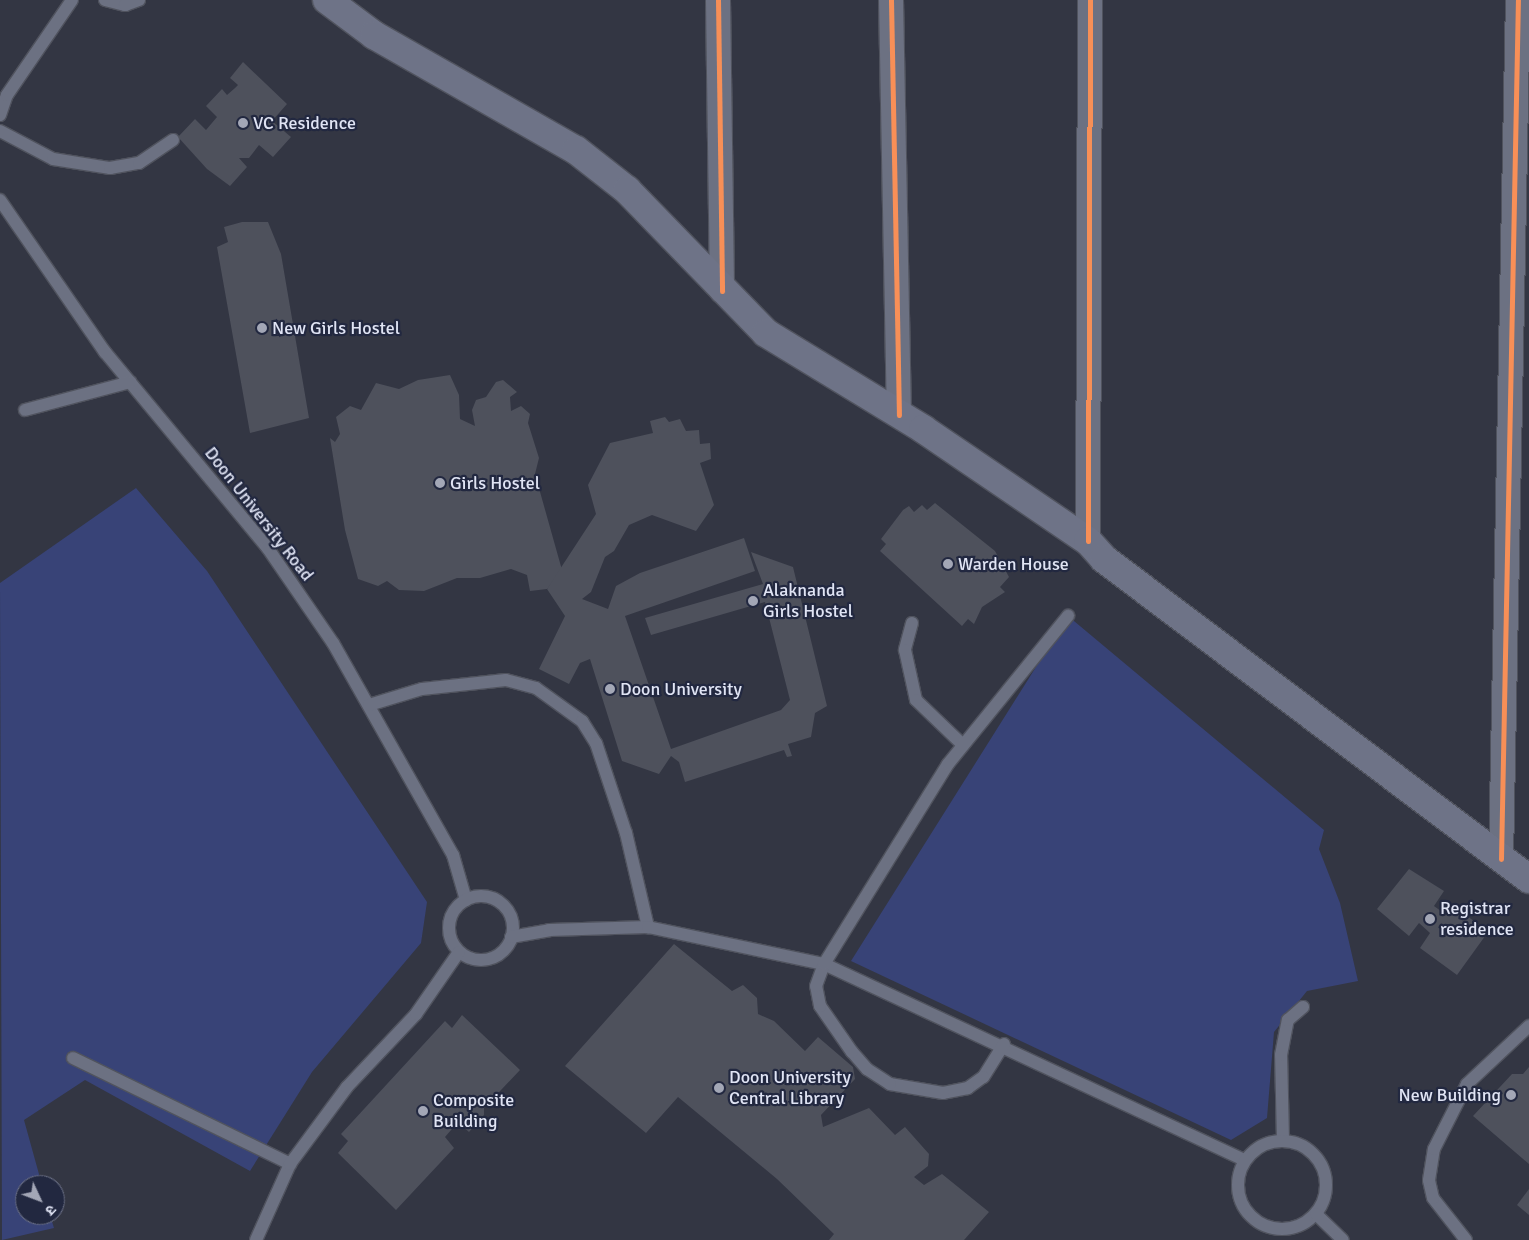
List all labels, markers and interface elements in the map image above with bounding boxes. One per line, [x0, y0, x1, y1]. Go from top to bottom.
place label: VC Residence [253, 112, 356, 134]
marker: VC Residence [237, 117, 249, 129]
place label: New Girls Hostel [272, 317, 400, 339]
marker: New Girls Hostel [256, 322, 268, 334]
street label: Doon University Road [200, 443, 318, 585]
place label: Girls Hostel [450, 472, 540, 494]
marker: Girls Hostel [434, 477, 446, 489]
place label: Warden House [958, 553, 1069, 575]
marker: Warden House [942, 558, 954, 570]
place label: Alaknanda Girls Hostel [763, 580, 853, 622]
marker: Alaknanda Girls Hostel [747, 595, 759, 607]
place label: Doon University [620, 678, 742, 700]
marker: Doon University [604, 683, 616, 695]
place label: Registrar residence [1440, 898, 1514, 941]
marker: Registrar residence [1424, 913, 1436, 925]
place label: Doon University Central Library [729, 1067, 851, 1110]
marker: Doon University Central Library [713, 1082, 725, 1094]
place label: New Building [1399, 1084, 1501, 1106]
marker: New Building [1505, 1089, 1517, 1101]
place label: Composite Building [433, 1090, 514, 1132]
marker: Composite Building [417, 1105, 429, 1117]
north arrow [15, 1175, 65, 1225]
text: उ [42, 1201, 60, 1219]

